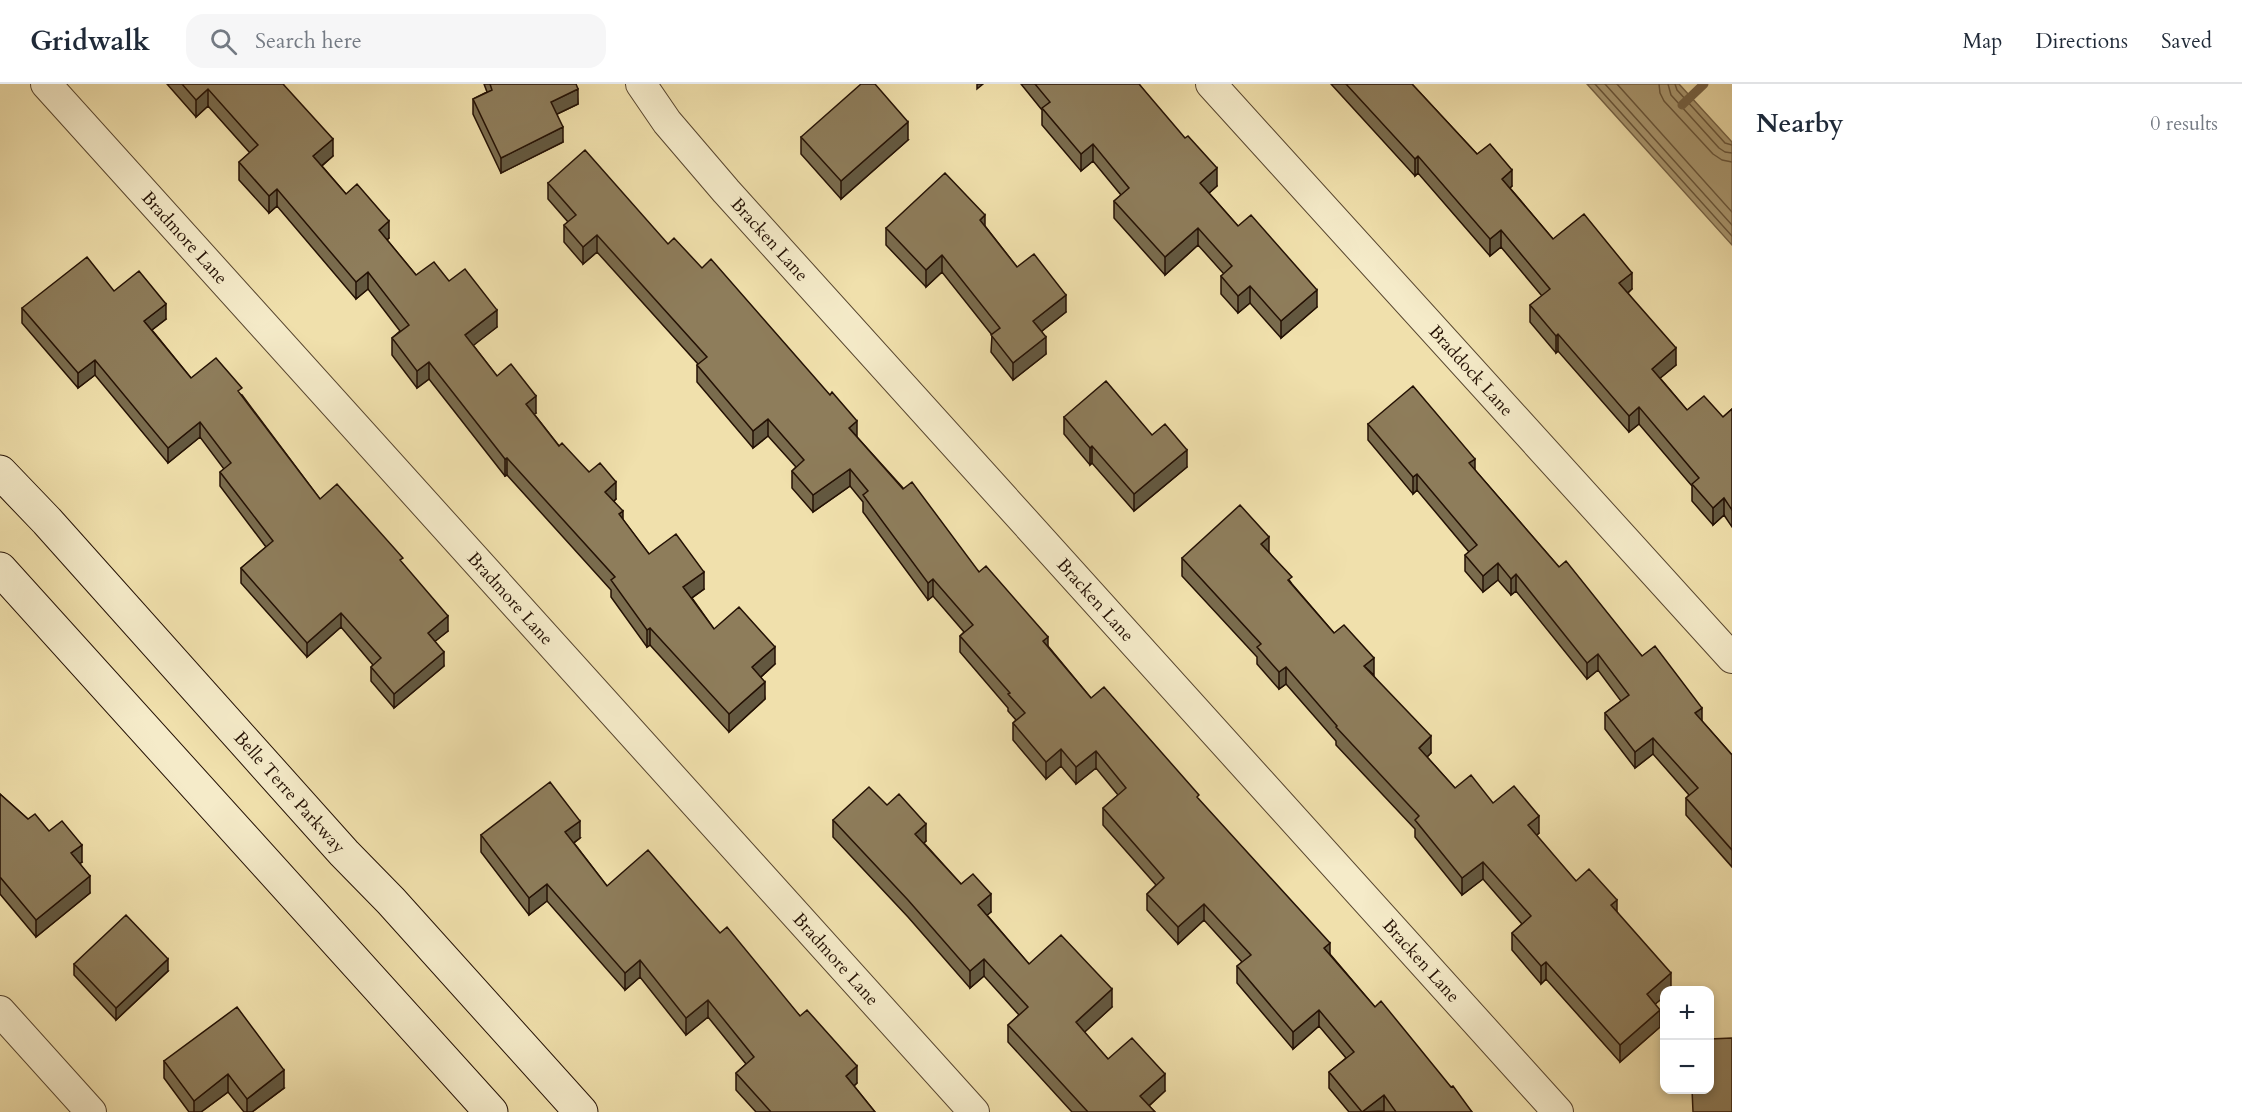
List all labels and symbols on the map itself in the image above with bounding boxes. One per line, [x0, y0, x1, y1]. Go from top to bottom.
street label: Bradmore Lane [136, 186, 233, 290]
street label: Bracken Lane [725, 192, 814, 287]
street label: Braddock Lane [1423, 319, 1519, 422]
street label: Bradmore Lane [462, 546, 559, 651]
street label: Bracken Lane [1051, 553, 1140, 647]
street label: Belle Terre Parkway [228, 726, 352, 859]
street label: Bradmore Lane [787, 907, 885, 1011]
street label: Bracken Lane [1377, 913, 1466, 1008]

